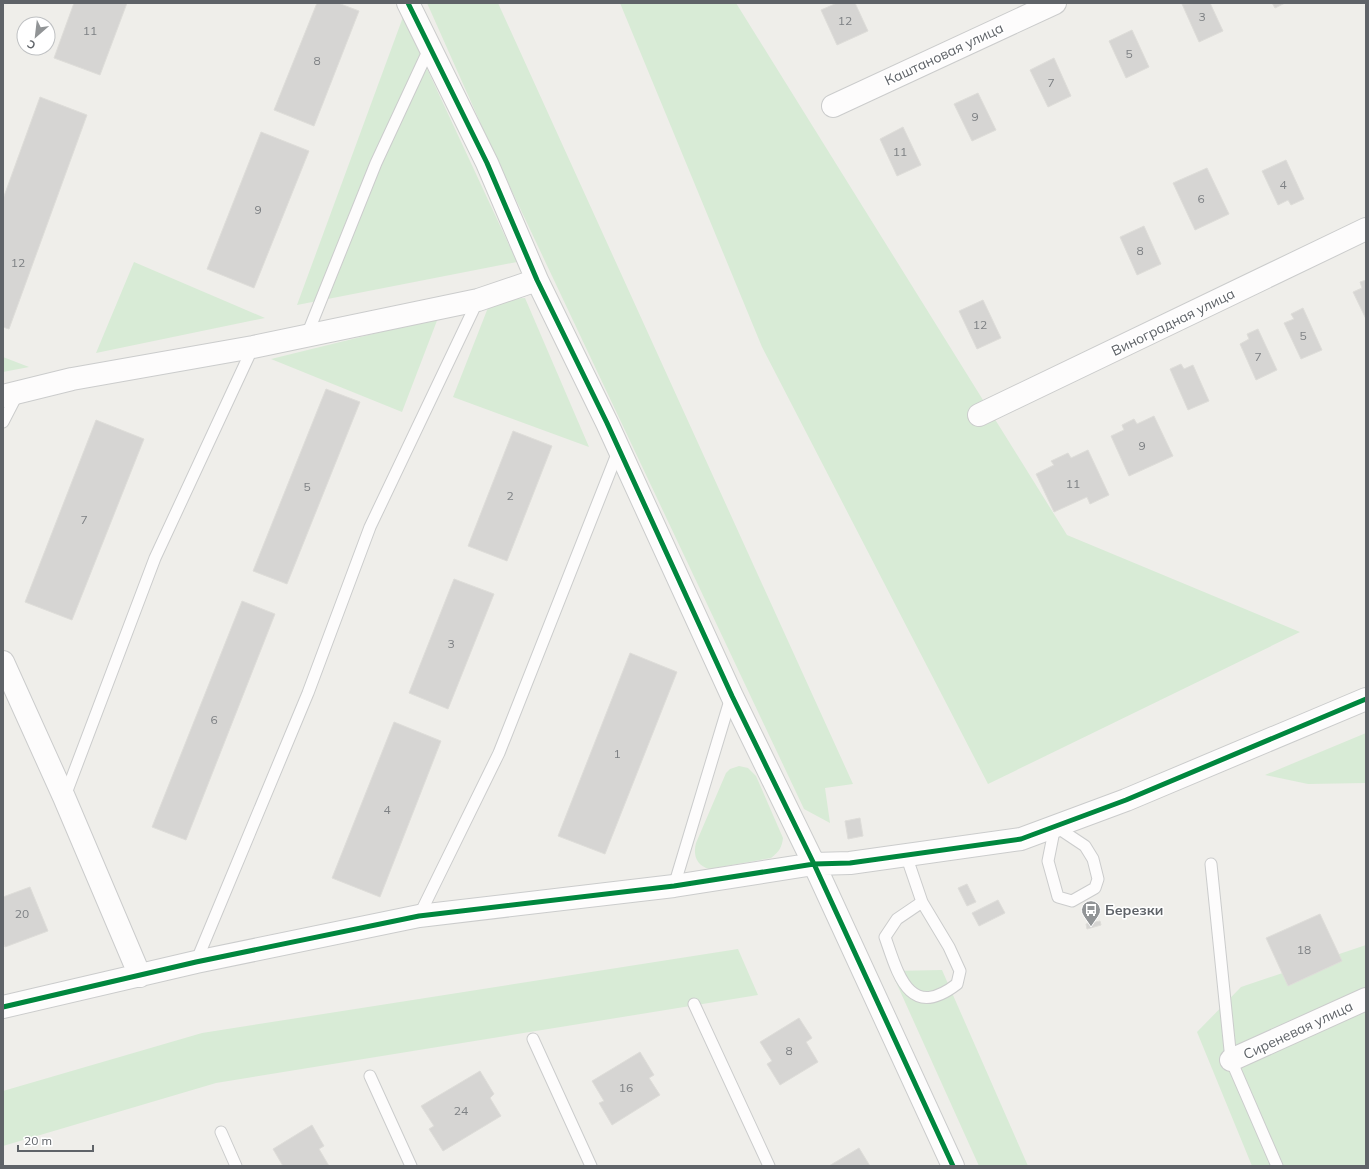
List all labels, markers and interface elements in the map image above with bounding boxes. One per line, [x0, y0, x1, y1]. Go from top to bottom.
house number: 3 [1198, 9, 1206, 24]
house number: 12 [838, 13, 852, 28]
north arrow [16, 16, 56, 56]
street label: Каштановая улица [882, 19, 1006, 89]
house number: 11 [83, 23, 97, 38]
text: С [24, 37, 38, 53]
house number: 5 [1125, 46, 1133, 61]
house number: 8 [313, 53, 321, 68]
house number: 7 [1047, 75, 1055, 90]
house number: 9 [971, 109, 979, 124]
house number: 11 [893, 144, 907, 159]
house number: 4 [1279, 177, 1287, 192]
house number: 6 [1197, 191, 1205, 206]
house number: 9 [254, 202, 262, 217]
house number: 8 [1136, 243, 1144, 258]
house number: 12 [11, 255, 25, 270]
street label: Виноградная улица [1108, 284, 1238, 360]
house number: 12 [973, 317, 987, 332]
house number: 5 [1299, 328, 1307, 343]
house number: 7 [1254, 349, 1262, 364]
house number: 9 [1138, 438, 1146, 453]
house number: 11 [1066, 476, 1080, 491]
house number: 5 [303, 479, 311, 494]
house number: 2 [506, 488, 514, 503]
house number: 7 [80, 512, 88, 527]
house number: 3 [447, 636, 455, 651]
house number: 6 [210, 712, 218, 727]
house number: 1 [613, 746, 621, 761]
house number: 4 [383, 802, 391, 817]
bus stop icon: Березки [1080, 899, 1102, 927]
place label: Березки [1105, 901, 1163, 919]
house number: 20 [15, 906, 29, 921]
house number: 18 [1297, 942, 1311, 957]
street label: Сиреневая улица [1240, 997, 1356, 1063]
house number: 8 [785, 1043, 793, 1058]
house number: 16 [619, 1080, 633, 1095]
house number: 24 [454, 1103, 468, 1118]
scale bar [18, 1127, 93, 1153]
text: 20 m [24, 1133, 52, 1148]

